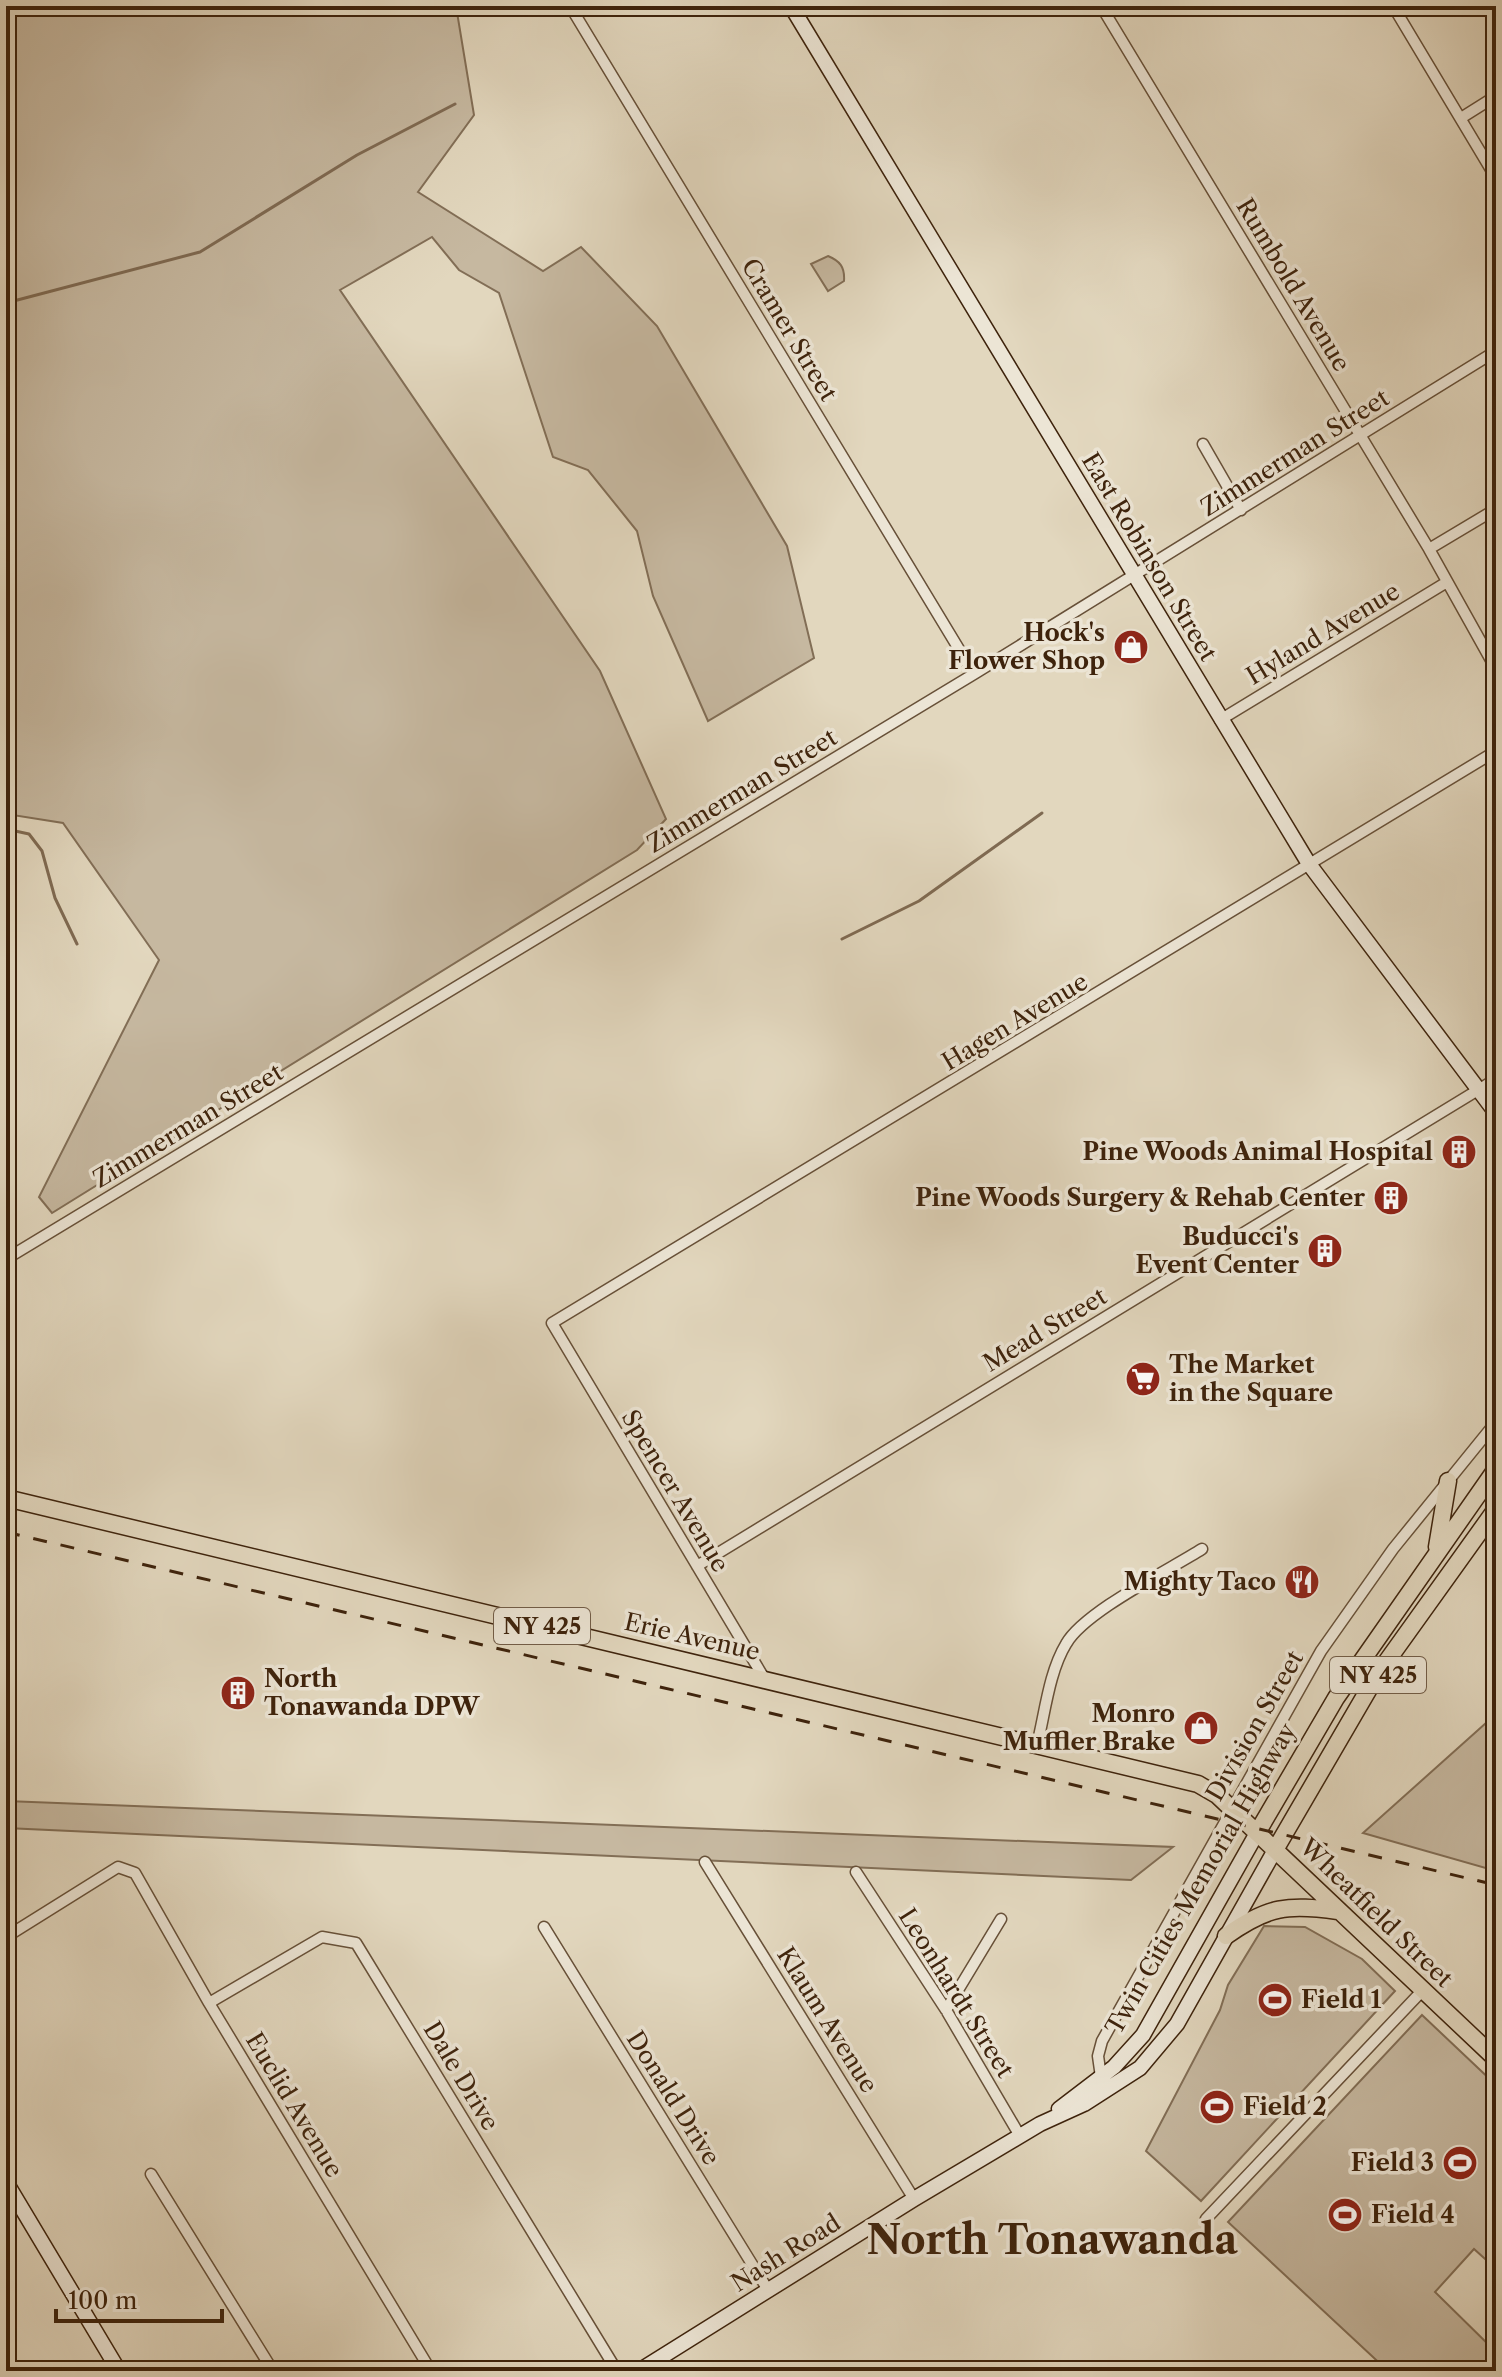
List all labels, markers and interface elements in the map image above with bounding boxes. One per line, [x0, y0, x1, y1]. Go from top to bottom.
street label: Rumbold Avenue [1230, 193, 1356, 376]
street label: Cramer Street [736, 253, 844, 407]
street label: Zimmerman Street [1195, 383, 1395, 522]
street label: East Robinson Street [1076, 447, 1223, 667]
street label: Hyland Avenue [1241, 576, 1405, 691]
place label: Hock's Flower Shop [948, 618, 1105, 675]
shop icon: Hock's Flower Shop [1112, 628, 1150, 666]
street label: Zimmerman Street [642, 722, 842, 859]
street label: Hagen Avenue [937, 967, 1093, 1076]
street label: Zimmerman Street [88, 1057, 288, 1194]
building icon: Pine Woods Animal Hospital [1440, 1133, 1478, 1171]
place label: Pine Woods Animal Hospital [1082, 1137, 1433, 1166]
building icon: Pine Woods Surgery & Rehab Center [1372, 1179, 1410, 1217]
place label: Pine Woods Surgery & Rehab Center [915, 1183, 1365, 1212]
place label: Buducci's Event Center [1135, 1222, 1299, 1279]
building icon: Buducci's Event Center [1306, 1232, 1344, 1270]
street label: Mead Street [978, 1281, 1112, 1378]
place label: The Market in the Square [1169, 1350, 1333, 1407]
supermarket icon: The Market in the Square [1124, 1360, 1162, 1398]
street label: Spencer Avenue [616, 1404, 735, 1577]
restaurant icon: Mighty Taco [1283, 1563, 1321, 1601]
place label: Mighty Taco [1124, 1567, 1276, 1596]
street label: Erie Avenue [622, 1607, 763, 1666]
road number: NY 425 [494, 1608, 590, 1644]
street label: Division Street [1200, 1645, 1310, 1806]
road number: NY 425 [1330, 1657, 1426, 1693]
place label: North Tonawanda DPW [264, 1664, 481, 1721]
building icon: North Tonawanda DPW [219, 1674, 257, 1712]
place label: Monro Muffler Brake [1003, 1699, 1175, 1756]
shop icon: Monro Muffler Brake [1182, 1709, 1220, 1747]
street label: Twin Cities Memorial Highway [1099, 1717, 1302, 2040]
street label: Wheatfield Street [1293, 1832, 1459, 1993]
street label: Leonhardt Street [893, 1903, 1020, 2083]
street label: Klaum Avenue [771, 1942, 884, 2098]
sports icon: Field 1 [1256, 1981, 1294, 2019]
place label: Field 1 [1301, 1985, 1382, 2014]
street label: Dale Drive [418, 2016, 505, 2135]
street label: Donald Drive [621, 2025, 726, 2170]
street label: Euclid Avenue [240, 2027, 349, 2182]
sports icon: Field 2 [1198, 2088, 1236, 2126]
place label: Field 2 [1243, 2092, 1327, 2121]
sports icon: Field 3 [1441, 2144, 1479, 2182]
place label: Field 3 [1351, 2148, 1434, 2177]
sports icon: Field 4 [1326, 2196, 1364, 2234]
place label: Field 4 [1371, 2200, 1455, 2229]
street label: Nash Road [726, 2207, 846, 2297]
district label: North Tonawanda [866, 2215, 1238, 2264]
scale bar [56, 2273, 222, 2323]
text: 100 m [68, 2286, 137, 2315]

